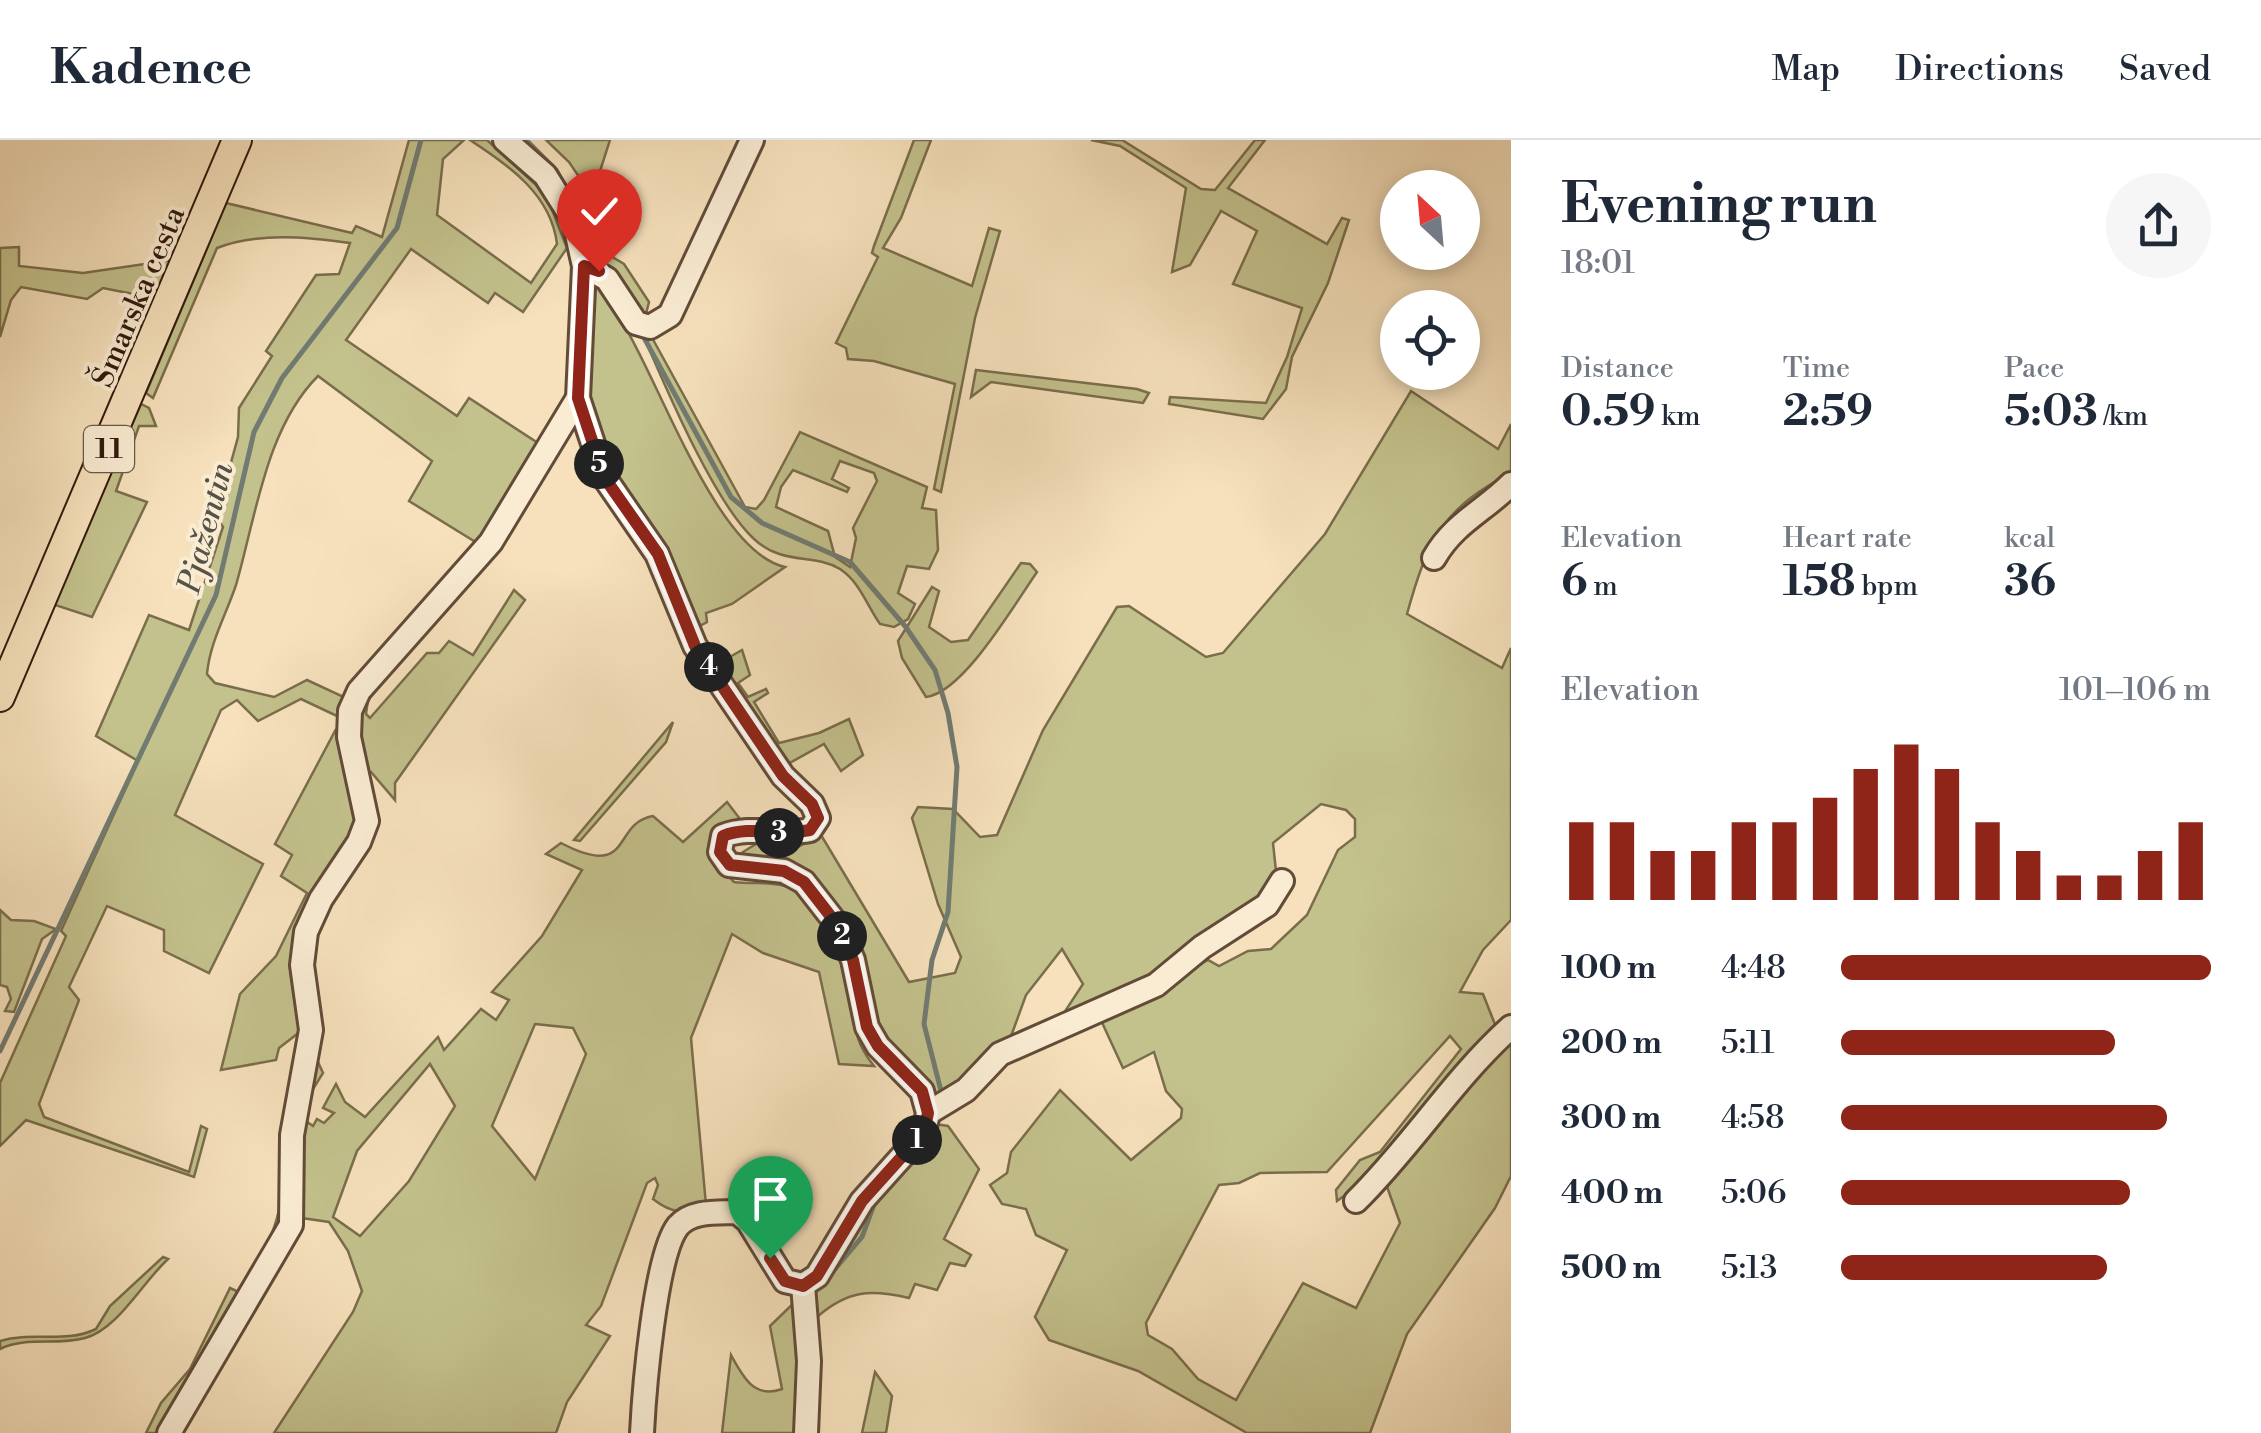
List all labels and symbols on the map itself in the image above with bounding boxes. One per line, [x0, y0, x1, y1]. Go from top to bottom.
pin [557, 169, 642, 272]
north arrow [1380, 170, 1480, 270]
street label: Šmarska cesta [82, 199, 194, 393]
road number: 11 [84, 426, 134, 472]
pin: 5 [574, 439, 624, 489]
water label: Pjažentin [169, 457, 243, 599]
pin: 4 [684, 642, 734, 692]
pin: 3 [754, 808, 804, 858]
pin: 2 [817, 911, 867, 961]
pin: 1 [892, 1115, 942, 1165]
pin [728, 1156, 813, 1259]

